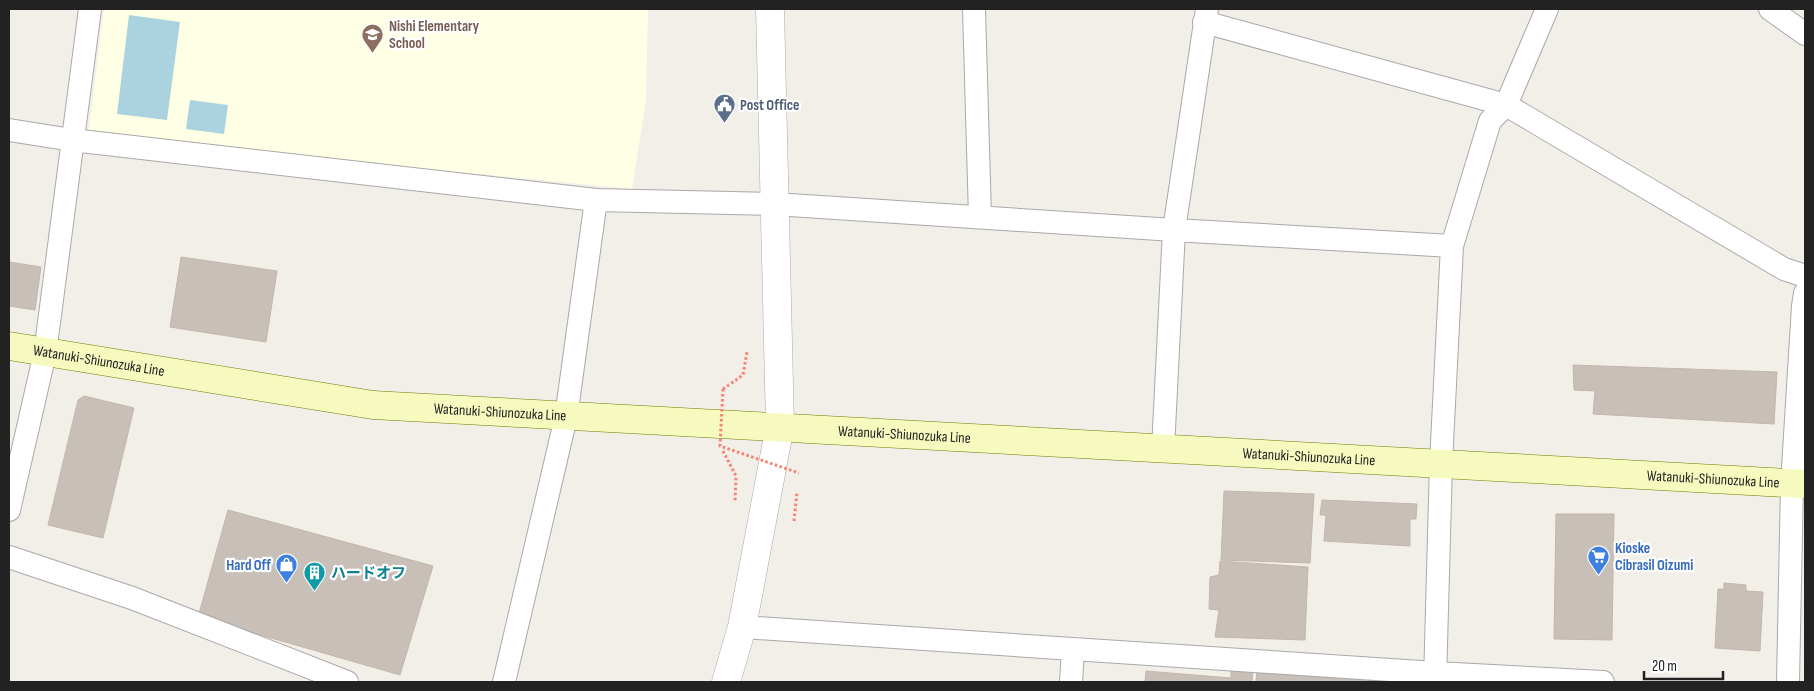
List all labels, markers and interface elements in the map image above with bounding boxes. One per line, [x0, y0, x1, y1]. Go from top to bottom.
place label: Nishi Elementary School [389, 17, 480, 53]
school or university icon: Nishi Elementary School [361, 23, 385, 54]
public building icon: Post Office [712, 93, 736, 124]
place label: Post Office [740, 96, 800, 115]
street label: Watanuki-Shiunozuka Line [32, 341, 166, 381]
street label: Watanuki-Shiunozuka Line [433, 399, 567, 426]
street label: Watanuki-Shiunozuka Line [838, 422, 971, 448]
street label: Watanuki-Shiunozuka Line [1242, 444, 1376, 470]
street label: Watanuki-Shiunozuka Line [1646, 466, 1780, 493]
place label: Kioske Cibrasil Oizumi [1615, 539, 1693, 575]
supermarket icon: Kioske Cibrasil Oizumi [1587, 545, 1611, 576]
shop icon: Hard Off [275, 553, 299, 584]
place label: Hard Off [226, 556, 272, 575]
building icon: ハードオフ [303, 561, 327, 592]
place label: ハードオフ [331, 564, 406, 583]
scale bar [1644, 648, 1723, 680]
text: 20 m [1652, 657, 1677, 676]

